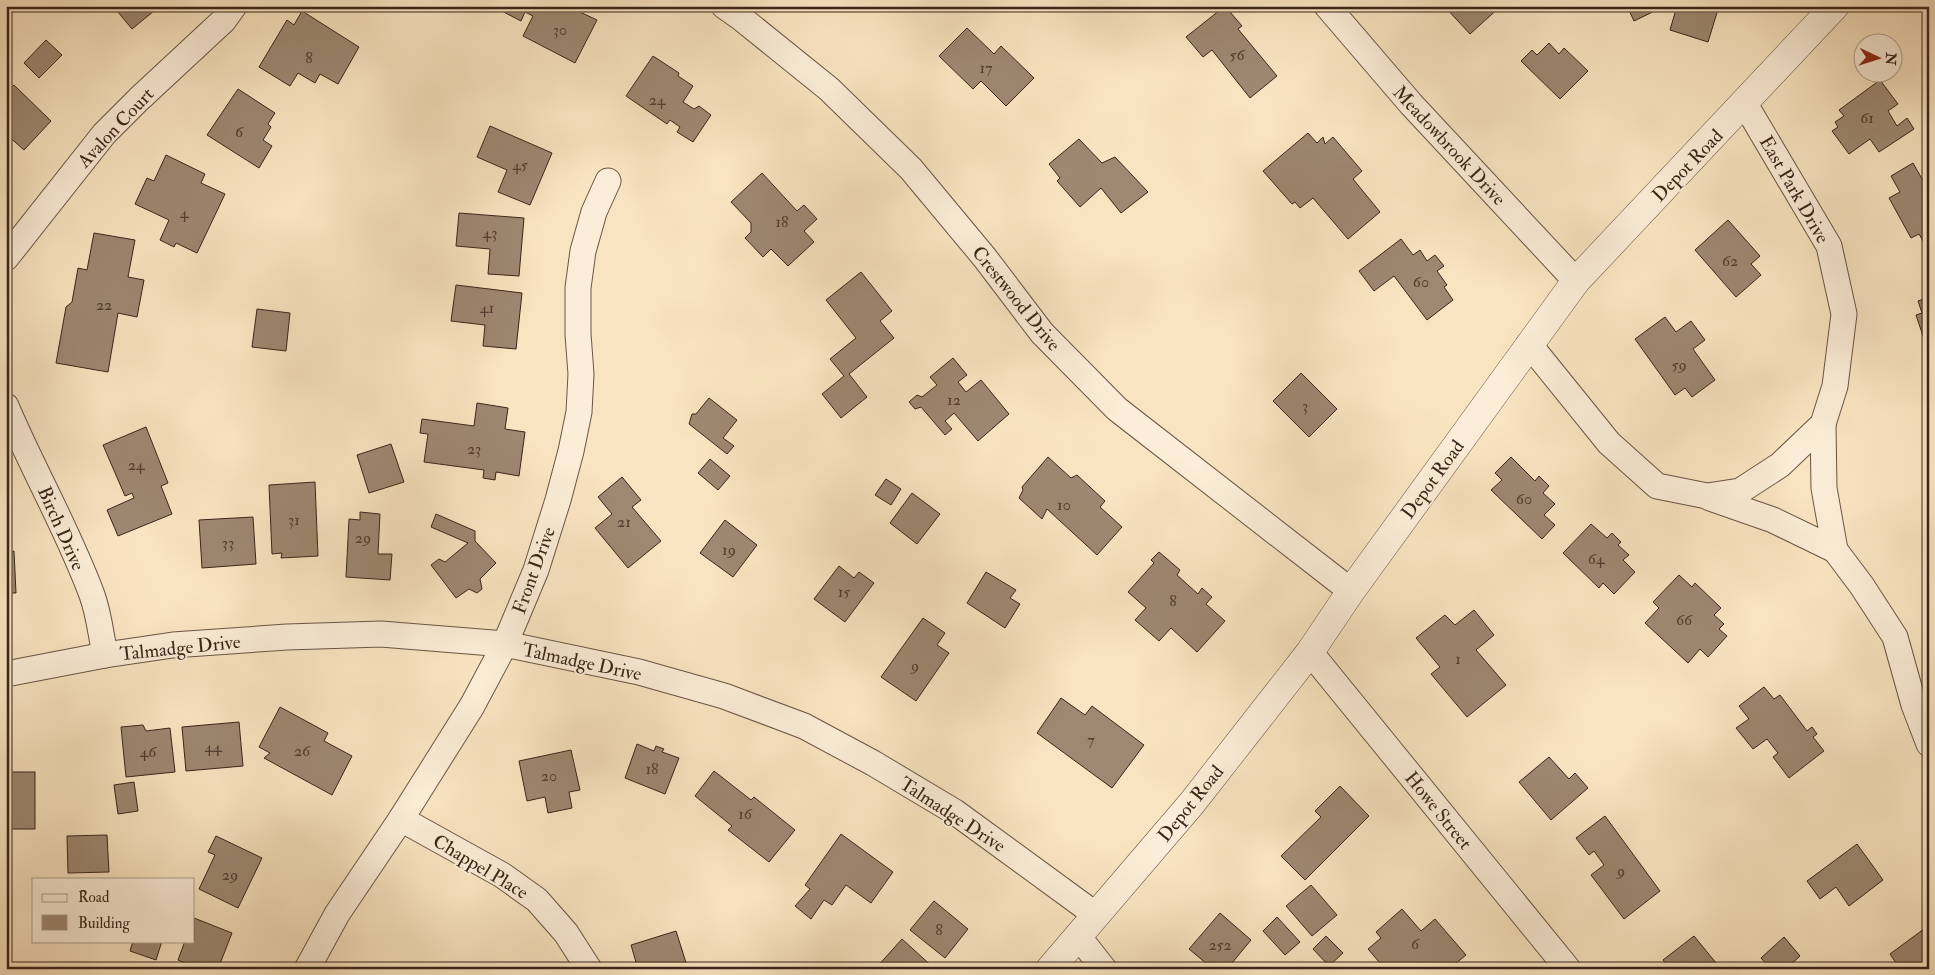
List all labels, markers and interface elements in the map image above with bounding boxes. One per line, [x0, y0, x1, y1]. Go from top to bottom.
house number: 30 [553, 20, 567, 40]
north arrow [1852, 32, 1902, 82]
house number: 56 [1229, 45, 1245, 65]
house number: 8 [305, 48, 313, 68]
text: N [1882, 51, 1899, 66]
house number: 17 [979, 58, 993, 78]
street label: Meadowbrook Drive [1388, 81, 1511, 211]
street label: Avalon Court [72, 82, 159, 174]
house number: 24 [649, 90, 667, 110]
house number: 61 [1860, 108, 1874, 128]
house number: 6 [235, 122, 244, 142]
street label: Depot Road [1647, 124, 1729, 208]
street label: East Park Drive [1754, 131, 1835, 248]
house number: 45 [512, 155, 528, 175]
house number: 4 [180, 203, 190, 223]
house number: 18 [775, 212, 789, 232]
house number: 43 [483, 223, 497, 243]
street label: Crestwood Drive [967, 241, 1066, 356]
house number: 62 [1722, 251, 1738, 271]
house number: 60 [1413, 272, 1429, 292]
house number: 22 [96, 295, 112, 315]
house number: 41 [480, 298, 494, 318]
house number: 59 [1671, 355, 1687, 375]
house number: 12 [947, 390, 961, 410]
house number: 3 [1302, 396, 1308, 416]
street label: Depot Road [1396, 435, 1471, 524]
house number: 23 [467, 439, 481, 459]
house number: 24 [128, 455, 146, 475]
street label: Birch Drive [32, 483, 90, 574]
house number: 60 [1516, 489, 1532, 509]
house number: 10 [1057, 495, 1071, 515]
house number: 31 [288, 510, 300, 530]
house number: 21 [617, 512, 631, 532]
street label: Front Drive [507, 523, 561, 617]
house number: 29 [355, 528, 371, 548]
house number: 33 [222, 533, 234, 553]
house number: 19 [722, 540, 736, 560]
house number: 64 [1588, 549, 1606, 569]
house number: 15 [838, 582, 850, 602]
house number: 8 [1169, 591, 1177, 611]
house number: 66 [1676, 610, 1693, 630]
street label: Talmadge Drive [118, 630, 242, 666]
street label: Talmadge Drive [520, 638, 644, 686]
house number: 1 [1455, 649, 1461, 669]
house number: 9 [910, 656, 919, 676]
house number: 7 [1087, 730, 1095, 750]
house number: 44 [204, 737, 223, 757]
house number: 26 [294, 741, 311, 761]
house number: 46 [140, 742, 157, 762]
house number: 18 [645, 759, 659, 779]
street label: Depot Road [1152, 760, 1230, 848]
house number: 20 [541, 766, 557, 786]
street label: Howe Street [1399, 767, 1477, 855]
street label: Talmadge Drive [895, 772, 1010, 858]
house number: 16 [738, 804, 753, 824]
street label: Chappel Place [428, 829, 533, 906]
house number: 9 [1616, 861, 1625, 881]
house number: 29 [222, 865, 238, 885]
legend [32, 878, 195, 942]
text: Road [78, 888, 110, 907]
text: Building [78, 914, 130, 933]
house number: 8 [935, 920, 943, 940]
house number: 6 [1411, 934, 1420, 954]
house number: 252 [1208, 935, 1232, 955]

